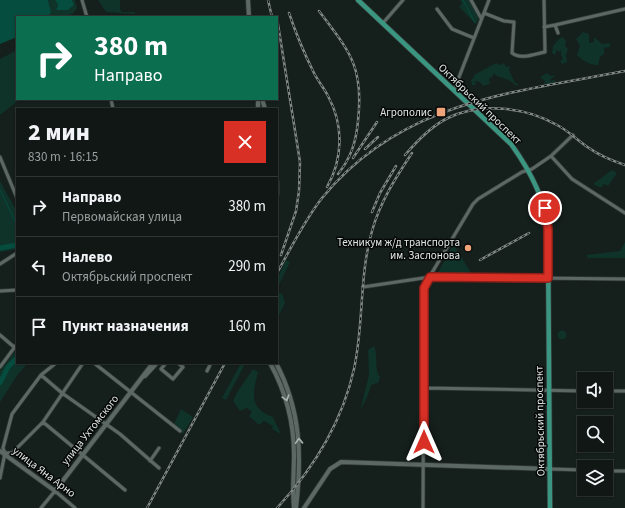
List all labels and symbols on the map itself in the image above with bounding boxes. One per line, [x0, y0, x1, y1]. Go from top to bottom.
street label: Октябрьский проспект [435, 60, 525, 148]
place label: Агрополис [380, 105, 432, 120]
marker: Агрополис [435, 106, 447, 118]
pin [528, 191, 562, 225]
place label: Техникум ж/д транспорта им. Заслонова [337, 235, 460, 263]
marker: Техникум ж/д транспорта им. Заслонова [463, 243, 473, 253]
street label: Октябрьский проспект [532, 366, 548, 476]
street label: улица Ухтомского [58, 392, 122, 468]
one-way arrow [281, 394, 290, 401]
position arrow [403, 421, 445, 463]
one-way arrow [294, 438, 303, 444]
street label: улица Яна Арно [9, 443, 79, 501]

